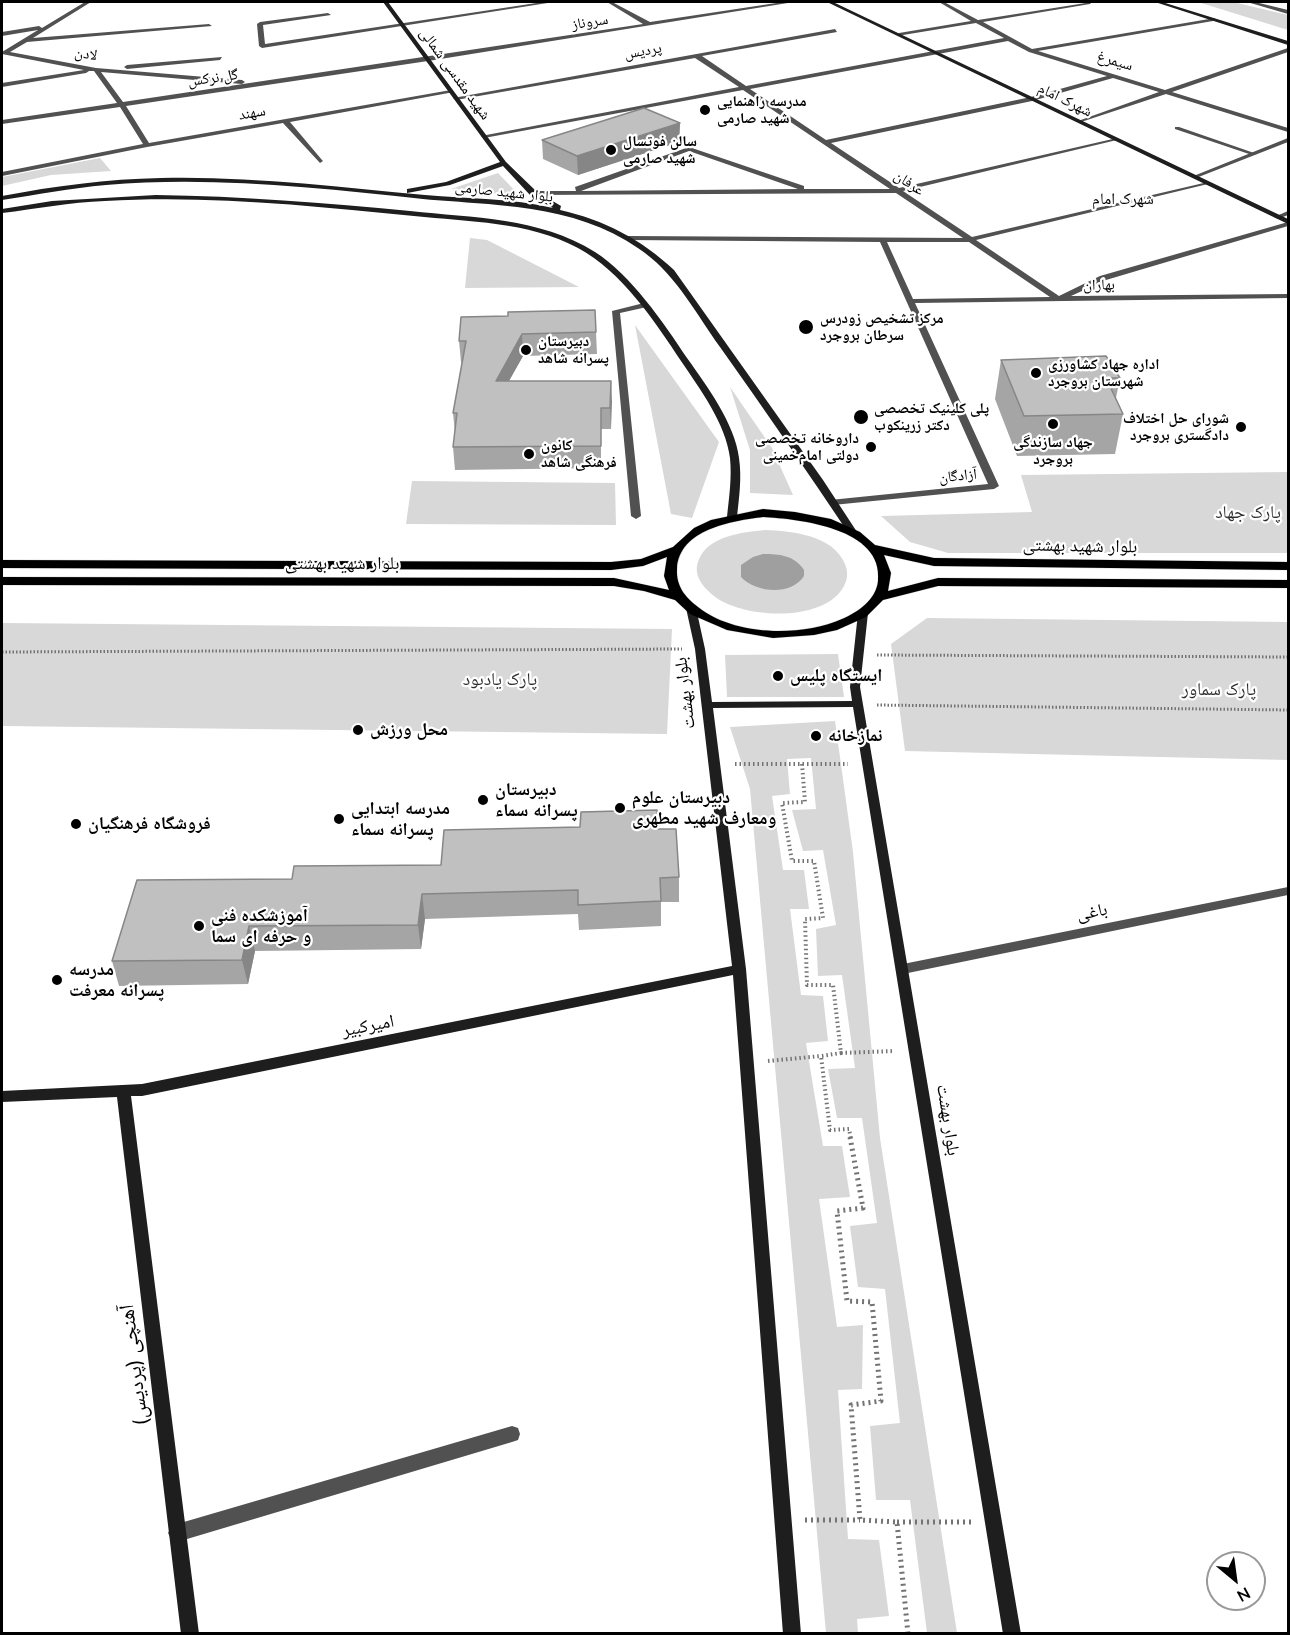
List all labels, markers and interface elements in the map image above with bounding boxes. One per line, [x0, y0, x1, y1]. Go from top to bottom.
street label: سروناز [570, 10, 610, 34]
street label: شهید مقدسی شمالی [416, 25, 494, 123]
street label: پردیس [623, 39, 663, 63]
street label: لادن [73, 43, 99, 65]
street label: سیمرغ [1095, 47, 1135, 75]
street label: گل نرکس [187, 66, 239, 90]
street label: شهرک امام [1035, 79, 1095, 121]
place label: مدرسه راهنمایی شهید صارمی [717, 92, 807, 127]
street label: سهند [237, 102, 267, 124]
marker: مدرسه راهنمایی شهید صارمی [698, 103, 712, 117]
place label: سالن فوتسال شهید صارمی [623, 132, 697, 167]
marker: سالن فوتسال شهید صارمی [604, 143, 618, 157]
street label: عرفان [890, 166, 928, 200]
street label: بلوار شهید صارمی [454, 178, 554, 206]
district label: شهرک امام [1092, 189, 1154, 209]
street label: بهاران [1083, 276, 1115, 294]
place label: مرکز تشخیص زودرس سرطان بروجرد [820, 309, 944, 344]
marker: مرکز تشخیص زودرس سرطان بروجرد [797, 318, 815, 336]
place label: دبیرستان پسرانه شاهد [538, 332, 609, 367]
marker: دبیرستان پسرانه شاهد [519, 343, 533, 357]
place label: اداره جهاد کشاورزی شهرستان بروجرد [1048, 355, 1160, 390]
marker: اداره جهاد کشاورزی شهرستان بروجرد [1029, 366, 1043, 380]
place label: پلی کلینیک تخصصی دکتر زرینکوب [874, 399, 989, 434]
marker: پلی کلینیک تخصصی دکتر زرینکوب [852, 408, 870, 426]
place label: شورای حل اختلاف دادگستری بروجرد [1123, 409, 1229, 444]
marker: جهاد سازندگی بروجرد [1046, 417, 1060, 431]
marker: شورای حل اختلاف دادگستری بروجرد [1234, 420, 1248, 434]
place label: داروخانه تخصصی دولتی امام‌خمینی [755, 429, 859, 464]
place label: جهاد سازندگی بروجرد [1013, 433, 1093, 468]
place label: کانون فرهنگی شاهد [541, 436, 617, 471]
marker: داروخانه تخصصی دولتی امام‌خمینی [864, 440, 878, 454]
marker: کانون فرهنگی شاهد [522, 447, 536, 461]
street label: آزادگان [938, 465, 978, 487]
park label: پارک جهاد [1215, 502, 1281, 524]
street label: بلوار شهید بهشتی [1022, 534, 1138, 558]
street label: بلوار شهید بهشتی [285, 553, 399, 575]
street label: بلوار بهشت [670, 656, 700, 730]
place label: ایستگاه پلیس [790, 665, 882, 687]
park label: پارک یادبود [463, 669, 537, 691]
marker: ایستگاه پلیس [771, 669, 785, 683]
park label: پارک سماور [1182, 679, 1256, 701]
place label: محل ورزش [370, 719, 448, 741]
marker: محل ورزش [351, 723, 365, 737]
place label: نمازخانه [828, 725, 883, 747]
marker: نمازخانه [809, 729, 823, 743]
place label: دبیرستان پسرانه سماء [495, 779, 578, 822]
place label: دبیرستان علوم ومعارف شهید مطهری [632, 787, 777, 830]
marker: دبیرستان پسرانه سماء [476, 793, 490, 807]
place label: مدرسه ابتدایی پسرانه سماء [351, 798, 450, 840]
marker: دبیرستان علوم ومعارف شهید مطهری [613, 801, 627, 815]
marker: مدرسه ابتدایی پسرانه سماء [332, 812, 346, 826]
place label: فروشگاه فرهنگیان [88, 813, 211, 835]
marker: فروشگاه فرهنگیان [69, 817, 83, 831]
street label: باغی [1075, 898, 1109, 926]
place label: آموزشکده فنی و حرفه ای سما [211, 905, 311, 948]
marker: آموزشکده فنی و حرفه ای سما [192, 919, 206, 933]
place label: مدرسه پسرانه معرفت [69, 959, 164, 1002]
marker: مدرسه پسرانه معرفت [50, 973, 64, 987]
street label: امیرکبیر [340, 1010, 396, 1042]
street label: بلوار بهشت [932, 1083, 964, 1157]
street label: آهنچی (پردیس) [114, 1303, 154, 1427]
north arrow [1206, 1551, 1266, 1611]
text: N [1234, 1583, 1254, 1607]

